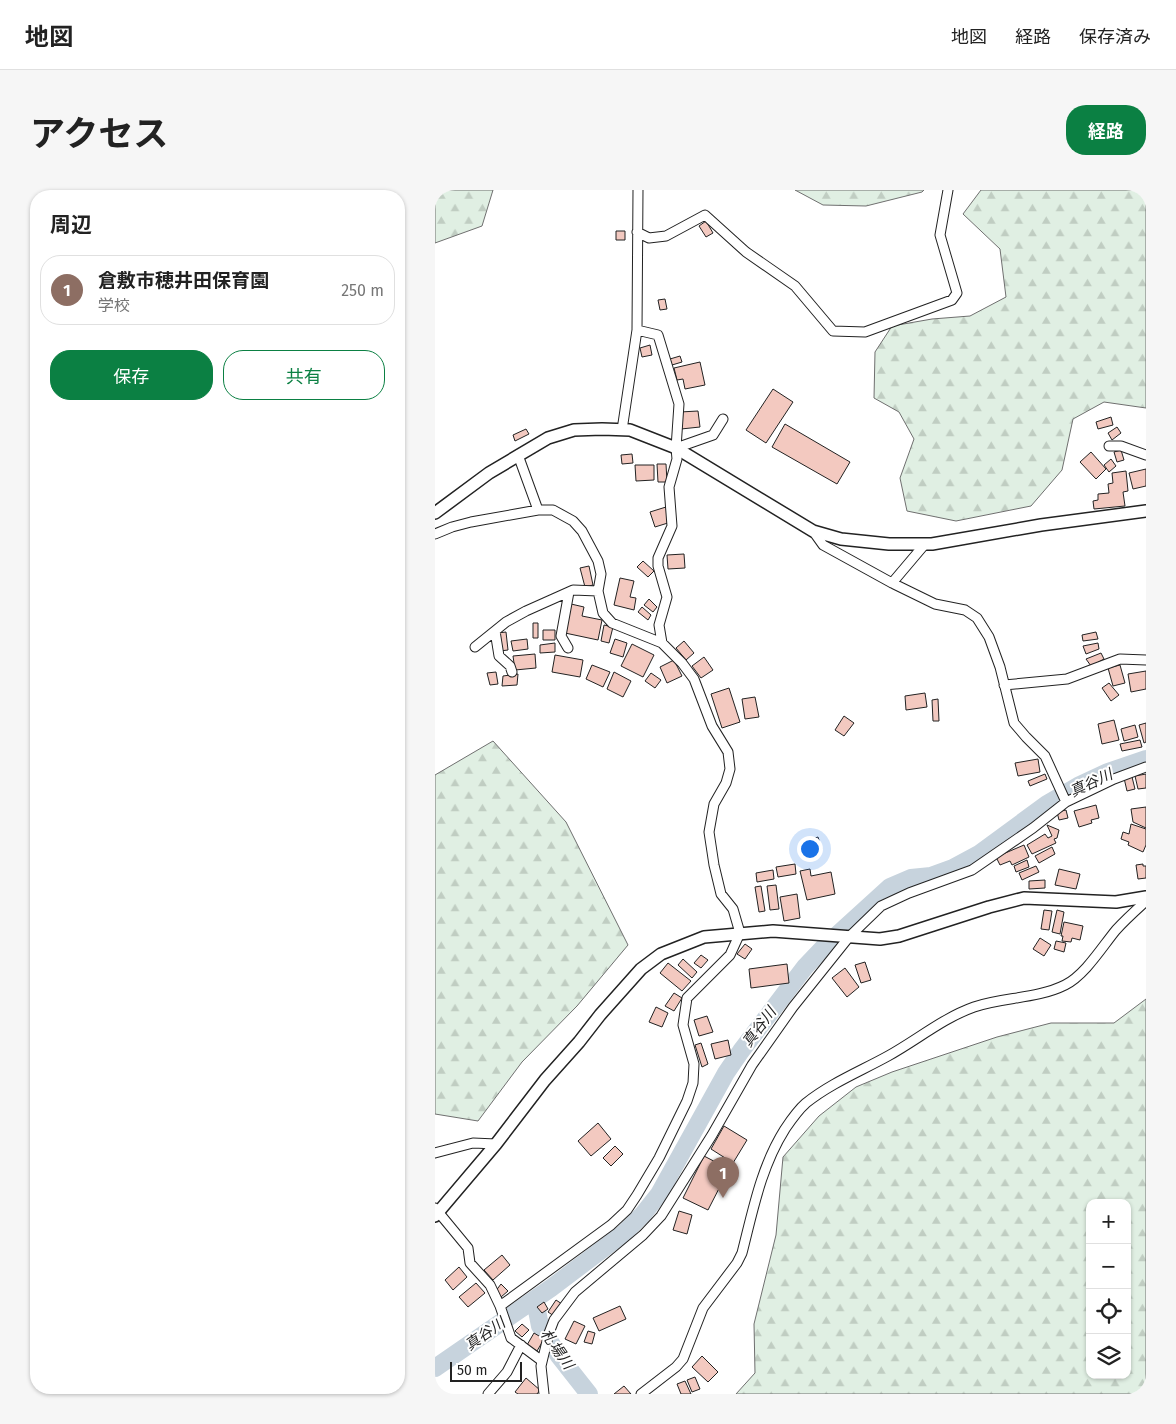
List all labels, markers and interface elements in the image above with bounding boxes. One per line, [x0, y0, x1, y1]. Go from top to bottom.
text: 地図 [25, 23, 73, 51]
text: 地図 [951, 26, 987, 48]
text: 経路 [1015, 26, 1051, 48]
text: 保存済み [1079, 26, 1151, 48]
button: 経路 [1066, 105, 1146, 155]
text: アクセス [30, 113, 168, 155]
text: 周辺 [50, 212, 92, 238]
text: 倉敷市穂井田保育園 [98, 269, 269, 292]
text: 1 [63, 281, 71, 300]
text: 250 m [341, 281, 384, 300]
text: 学校 [98, 296, 130, 315]
button: 保存 [50, 350, 213, 400]
button: 共有 [223, 350, 385, 400]
water label: 真谷川 [1067, 764, 1117, 801]
your location [797, 836, 823, 862]
water label: 真谷川 [738, 1002, 781, 1050]
pin: 1 [707, 1157, 739, 1198]
map controls [1086, 1199, 1131, 1379]
button: + [1086, 1199, 1131, 1244]
button: − [1086, 1244, 1131, 1289]
button: locate [1086, 1289, 1131, 1334]
water label: 真谷川 [461, 1313, 510, 1354]
water label: 札場川 [537, 1325, 578, 1374]
button: layers [1086, 1334, 1131, 1379]
scale bar [450, 1359, 523, 1382]
text: 50 m [457, 1362, 488, 1379]

